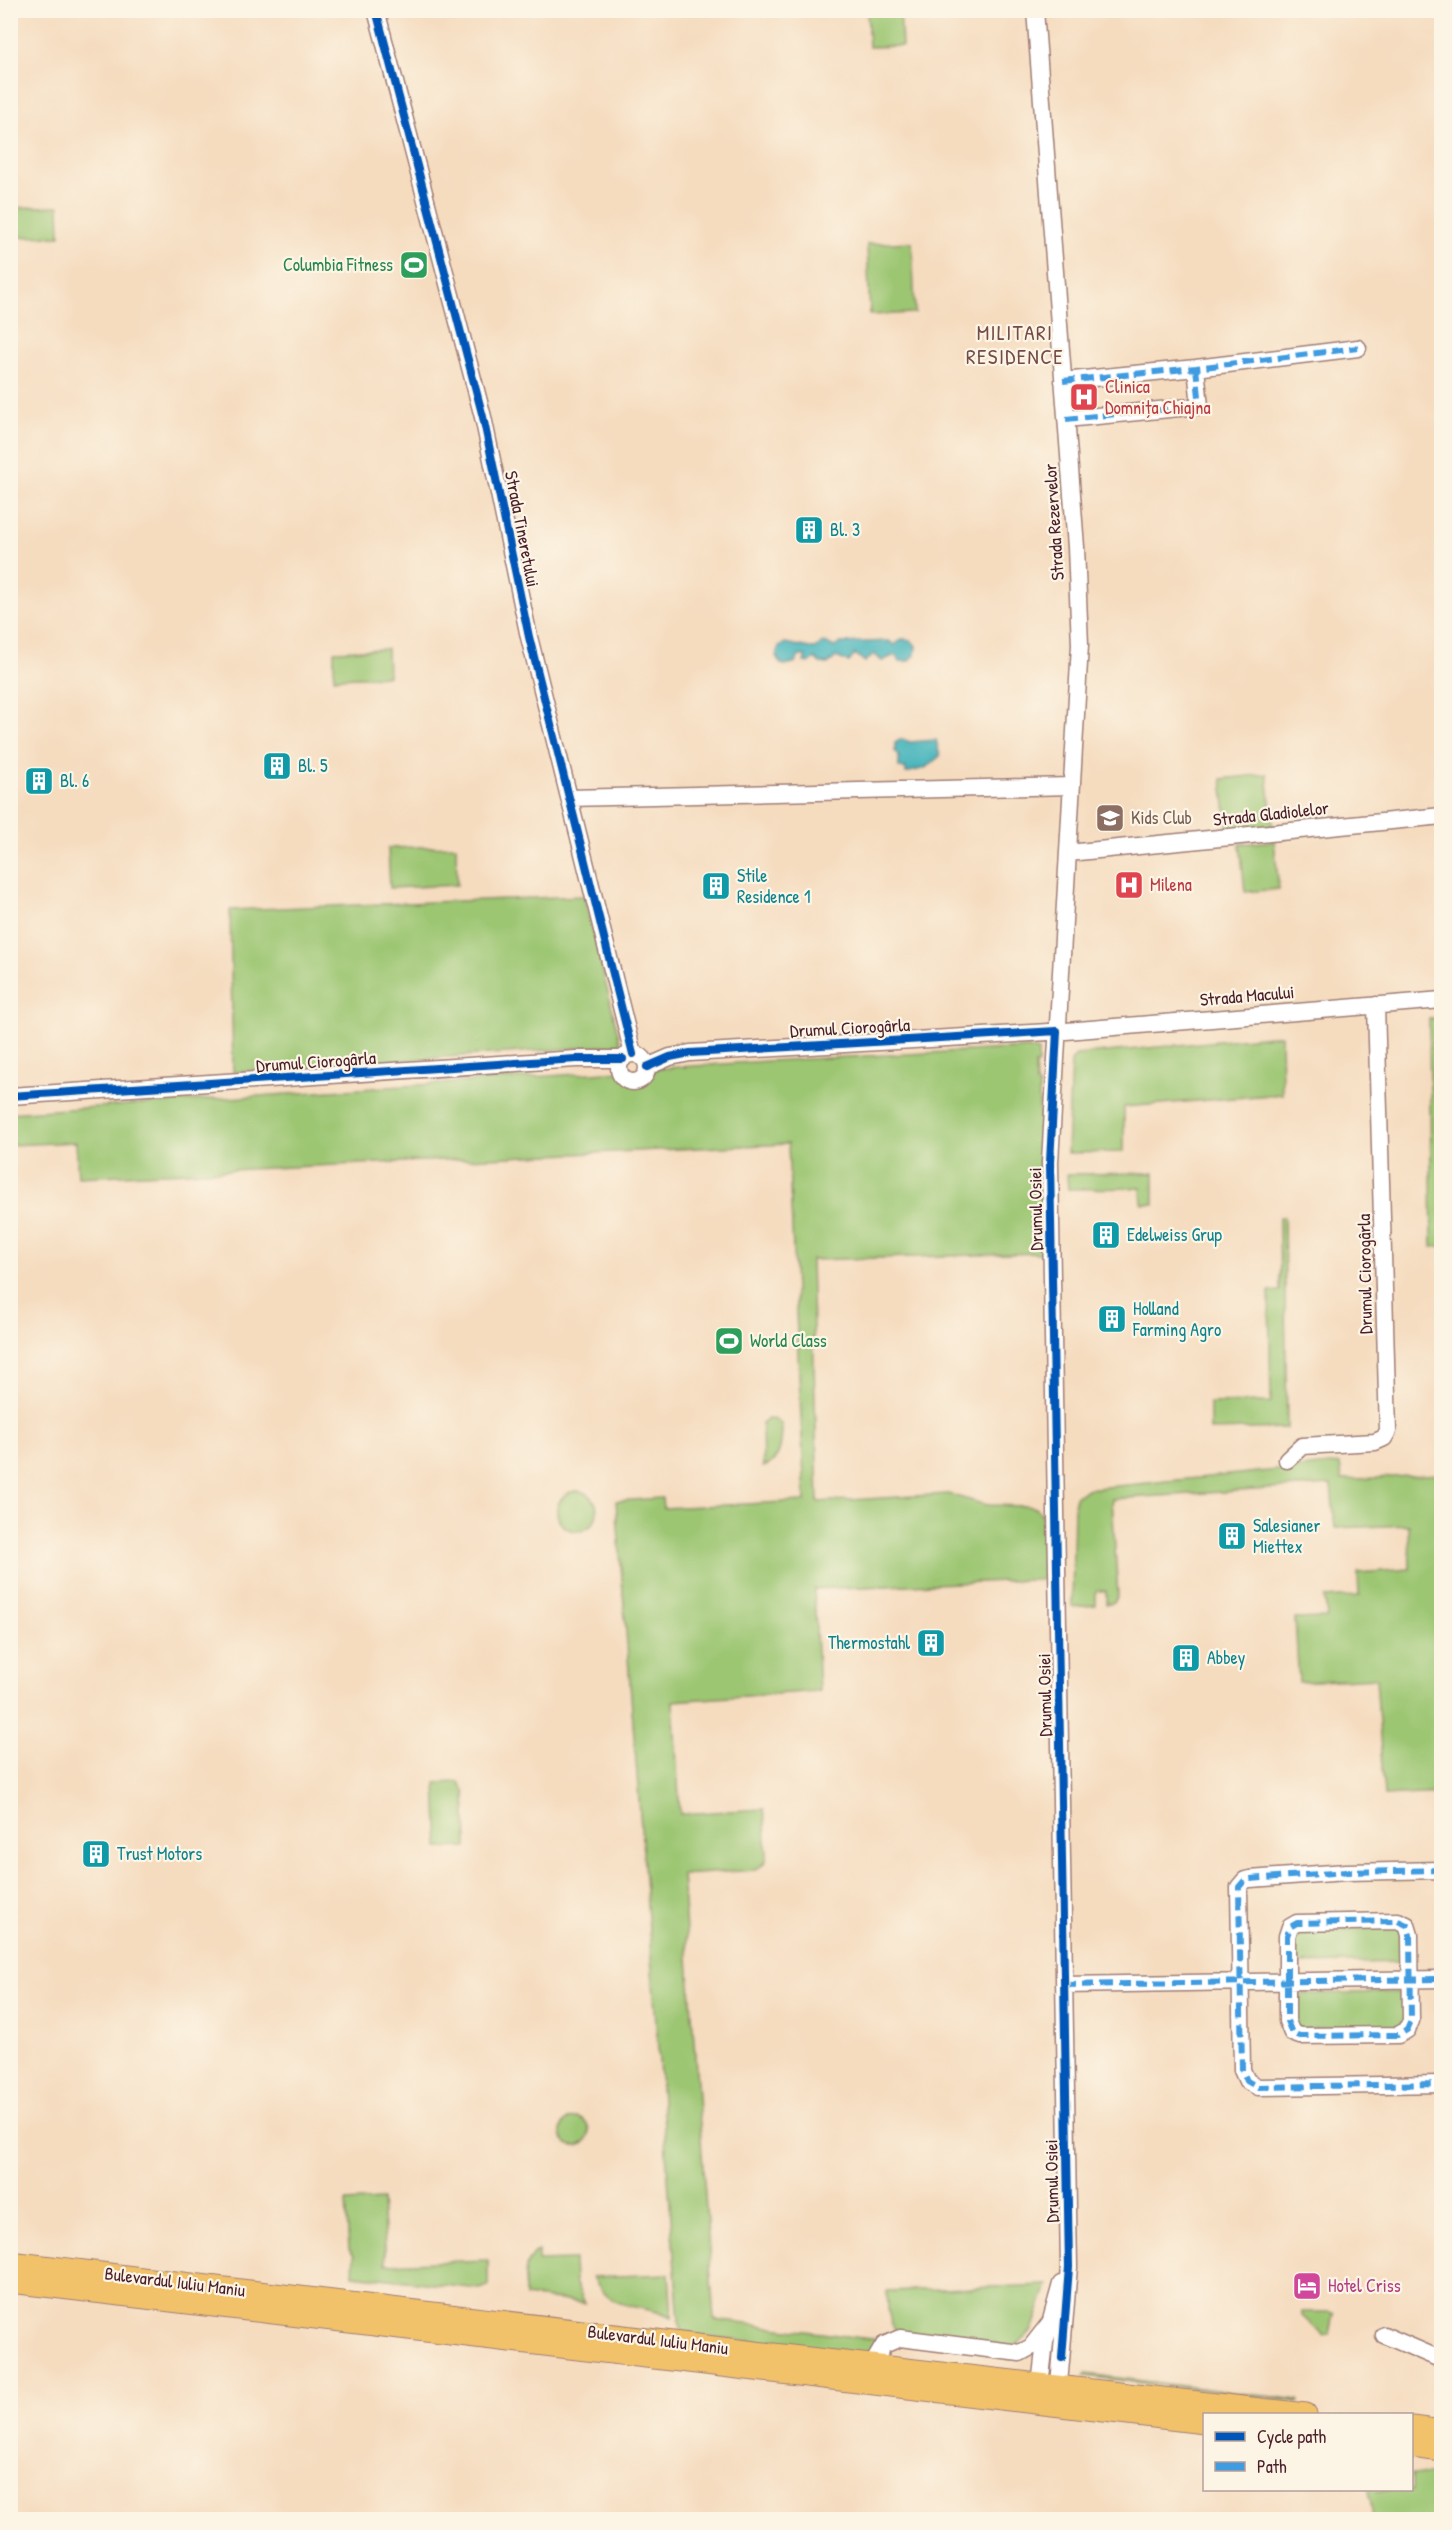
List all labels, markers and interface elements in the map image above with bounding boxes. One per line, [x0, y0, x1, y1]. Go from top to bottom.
sports icon: Columbia Fitness [398, 249, 430, 281]
place label: Columbia Fitness [283, 252, 393, 277]
district label: MILITARI RESIDENCE [966, 318, 1064, 371]
place label: Clinica Domnița Chiajna [1105, 374, 1211, 420]
hospital icon: Clinica Domnița Chiajna [1068, 381, 1100, 413]
street label: Strada Rezervelor [1037, 463, 1070, 581]
street label: Strada Tineretului [499, 469, 546, 589]
building icon: Bl. 3 [793, 514, 825, 546]
place label: Bl. 3 [830, 517, 860, 542]
building icon: Bl. 5 [261, 750, 293, 782]
place label: Bl. 5 [298, 753, 328, 778]
building icon: Bl. 6 [23, 765, 55, 797]
place label: Bl. 6 [60, 768, 89, 793]
street label: Strada Gladiolelor [1212, 795, 1330, 832]
school or university icon: Kids Club [1094, 802, 1126, 834]
place label: Kids Club [1131, 805, 1192, 830]
place label: Stile Residence 1 [737, 863, 810, 909]
hospital icon: Milena [1113, 869, 1145, 901]
building icon: Stile Residence 1 [700, 870, 732, 902]
place label: Milena [1150, 872, 1192, 897]
street label: Strada Macului [1199, 979, 1295, 1012]
street label: Drumul Ciorogârla [789, 1012, 911, 1043]
street label: Drumul Ciorogârla [255, 1045, 377, 1078]
street label: Drumul Osiei [1022, 1167, 1049, 1251]
street label: Drumul Ciorogârla [1351, 1214, 1378, 1334]
building icon: Edelweiss Grup [1090, 1219, 1122, 1251]
place label: Edelweiss Grup [1127, 1222, 1222, 1247]
place label: Holland Farming Agro [1132, 1296, 1221, 1342]
building icon: Holland Farming Agro [1096, 1303, 1128, 1335]
sports icon: World Class [713, 1325, 745, 1357]
place label: World Class [750, 1328, 827, 1353]
place label: Salesianer Miettex [1253, 1513, 1321, 1559]
building icon: Salesianer Miettex [1216, 1520, 1248, 1552]
building icon: Thermostahl [915, 1627, 947, 1659]
place label: Thermostahl [828, 1630, 910, 1655]
building icon: Abbey [1170, 1642, 1202, 1674]
place label: Abbey [1207, 1645, 1246, 1670]
street label: Drumul Osiei [1031, 1653, 1058, 1737]
building icon: Trust Motors [80, 1838, 112, 1870]
place label: Trust Motors [117, 1841, 202, 1866]
street label: Drumul Osiei [1038, 2139, 1065, 2223]
street label: Bulevardul Iuliu Maniu [103, 2260, 247, 2303]
hotel icon: Hotel Criss [1291, 2270, 1323, 2302]
place label: Hotel Criss [1328, 2273, 1401, 2298]
street label: Bulevardul Iuliu Maniu [586, 2318, 730, 2361]
legend [1203, 2413, 1413, 2491]
text: Cycle path [1257, 2424, 1327, 2449]
text: Path [1257, 2454, 1287, 2479]

